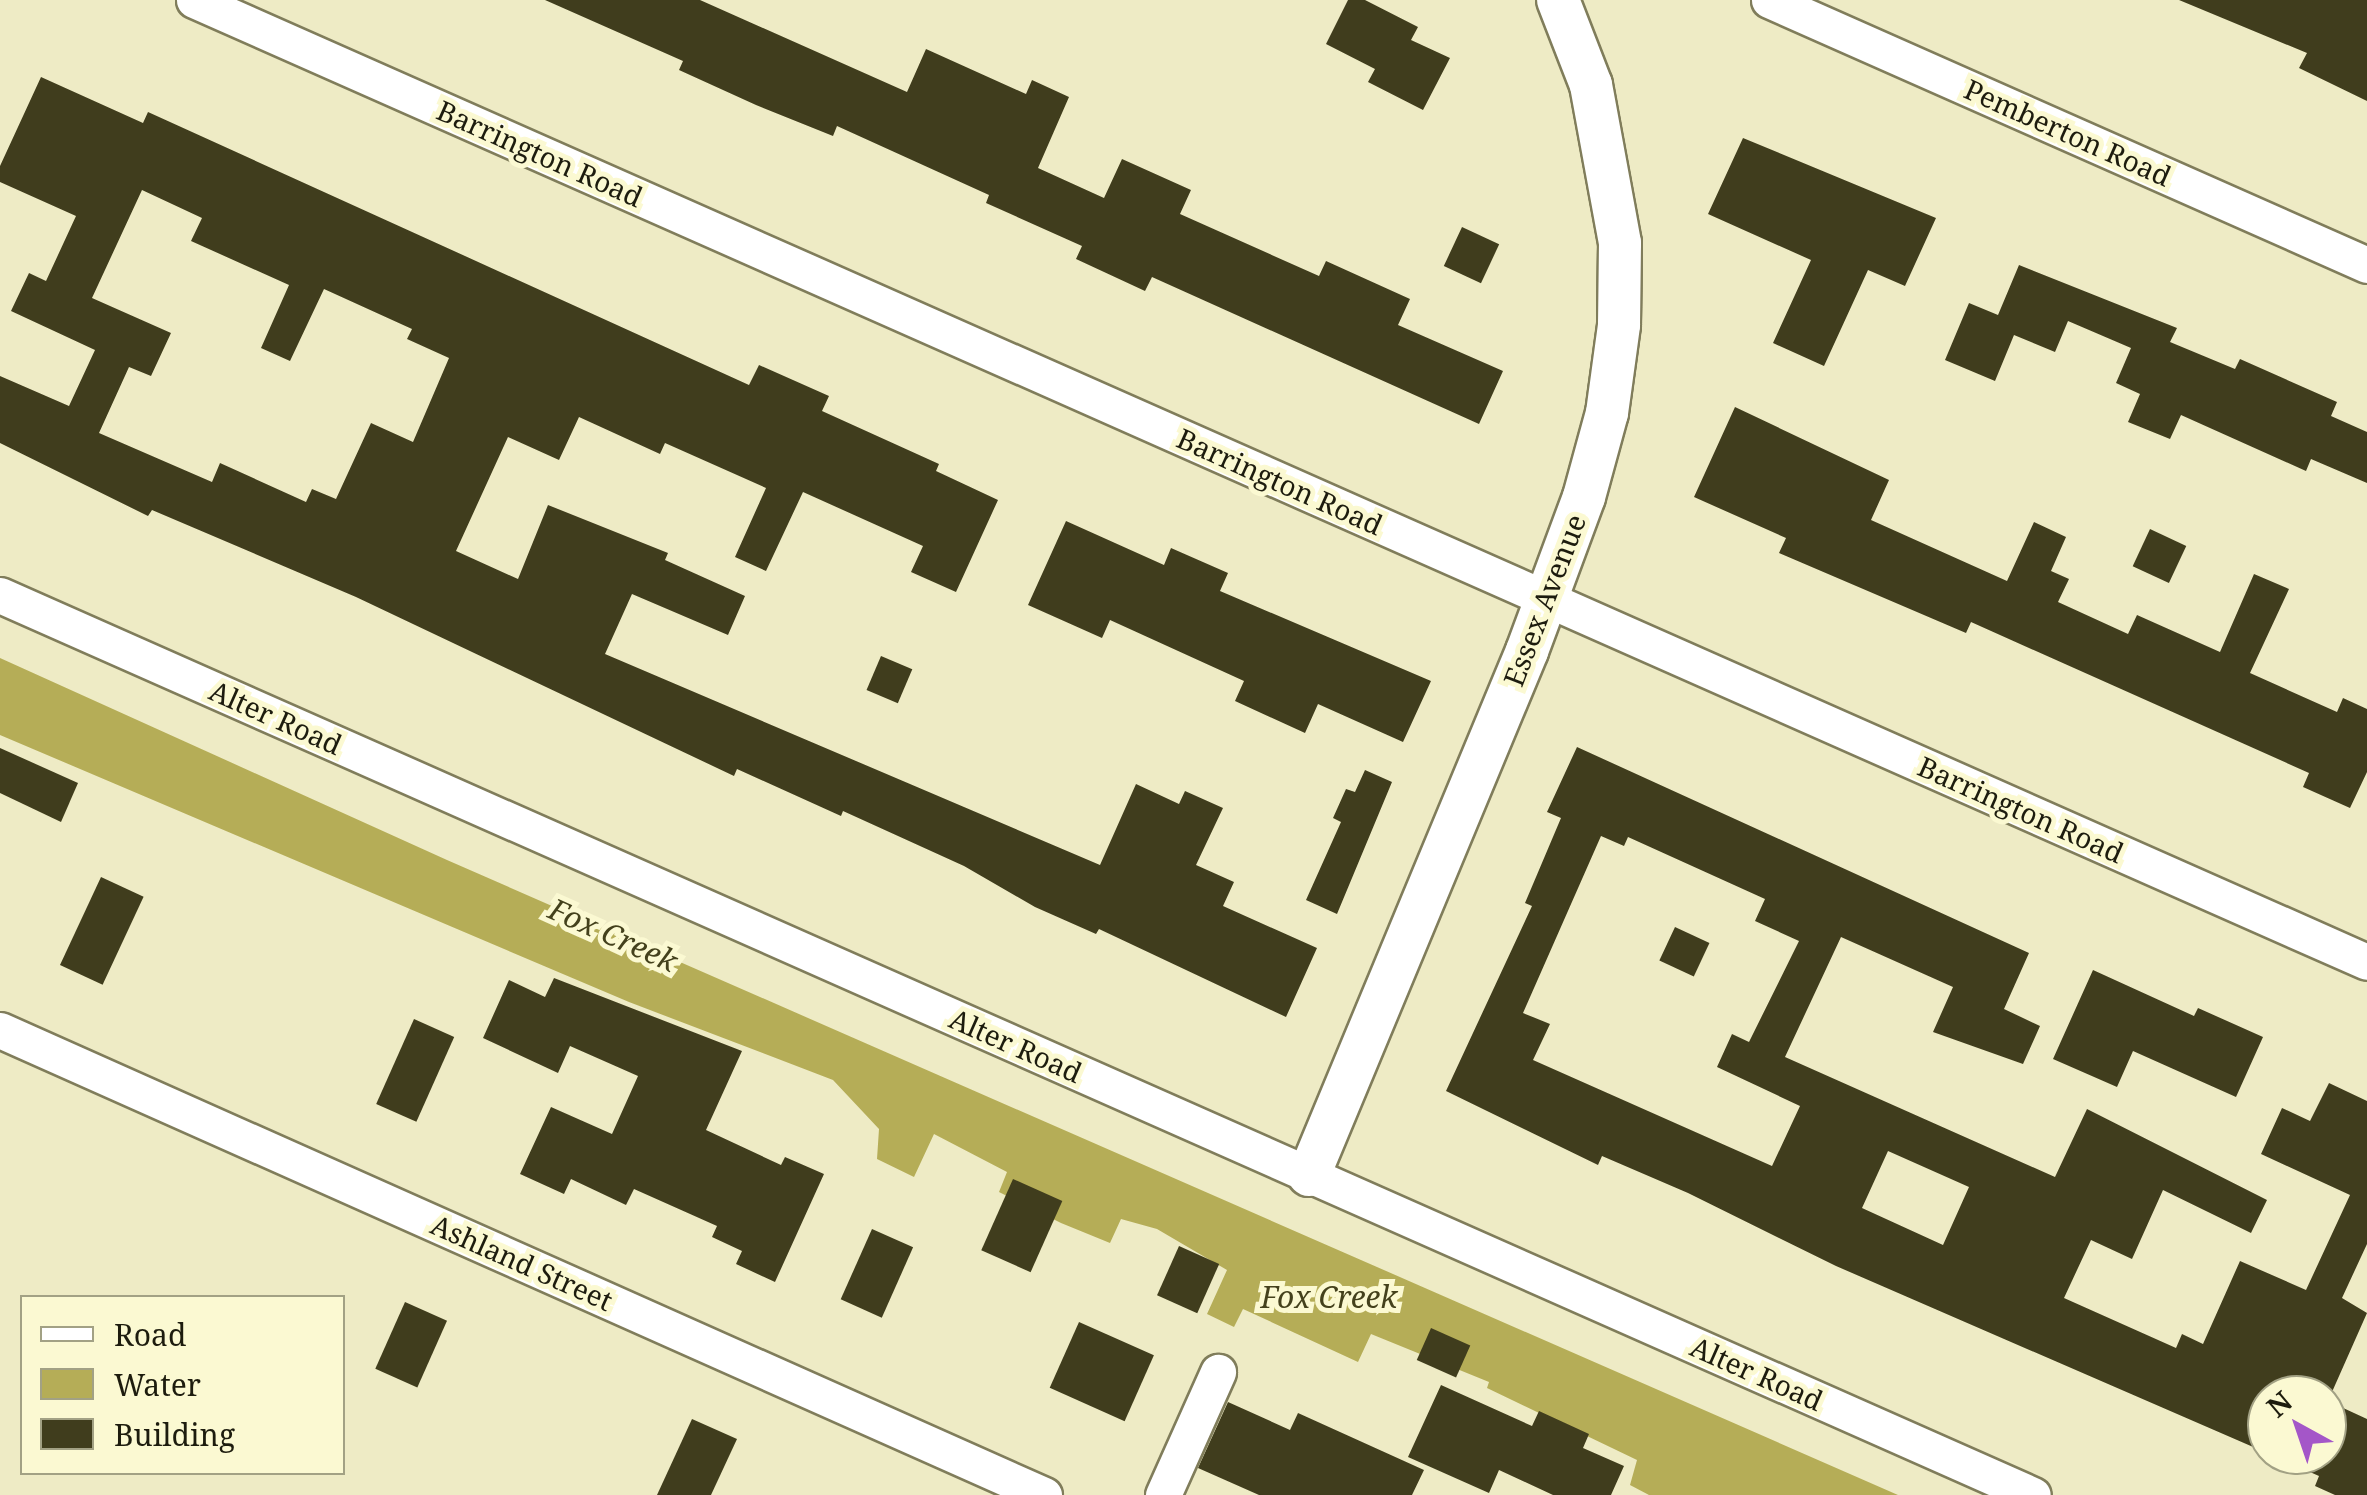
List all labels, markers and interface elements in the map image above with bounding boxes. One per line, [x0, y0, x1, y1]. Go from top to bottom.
street label: Pemberton Road [1960, 71, 2176, 193]
street label: Barrington Road [432, 93, 648, 213]
street label: Barrington Road [1172, 421, 1388, 541]
street label: Essex Avenue [1496, 509, 1592, 691]
street label: Alter Road [205, 673, 347, 761]
street label: Barrington Road [1913, 749, 2129, 869]
water label: Fox Creek [543, 891, 683, 979]
street label: Alter Road [945, 1001, 1087, 1089]
street label: Ashland Street [426, 1207, 618, 1317]
water label: Fox Creek [1261, 1279, 1397, 1315]
legend [20, 1295, 345, 1475]
text: Road [114, 1314, 186, 1355]
street label: Alter Road [1686, 1329, 1828, 1417]
text: Water [114, 1364, 201, 1405]
north arrow [2247, 1375, 2347, 1475]
text: N [2258, 1382, 2300, 1425]
text: Building [114, 1414, 235, 1455]

